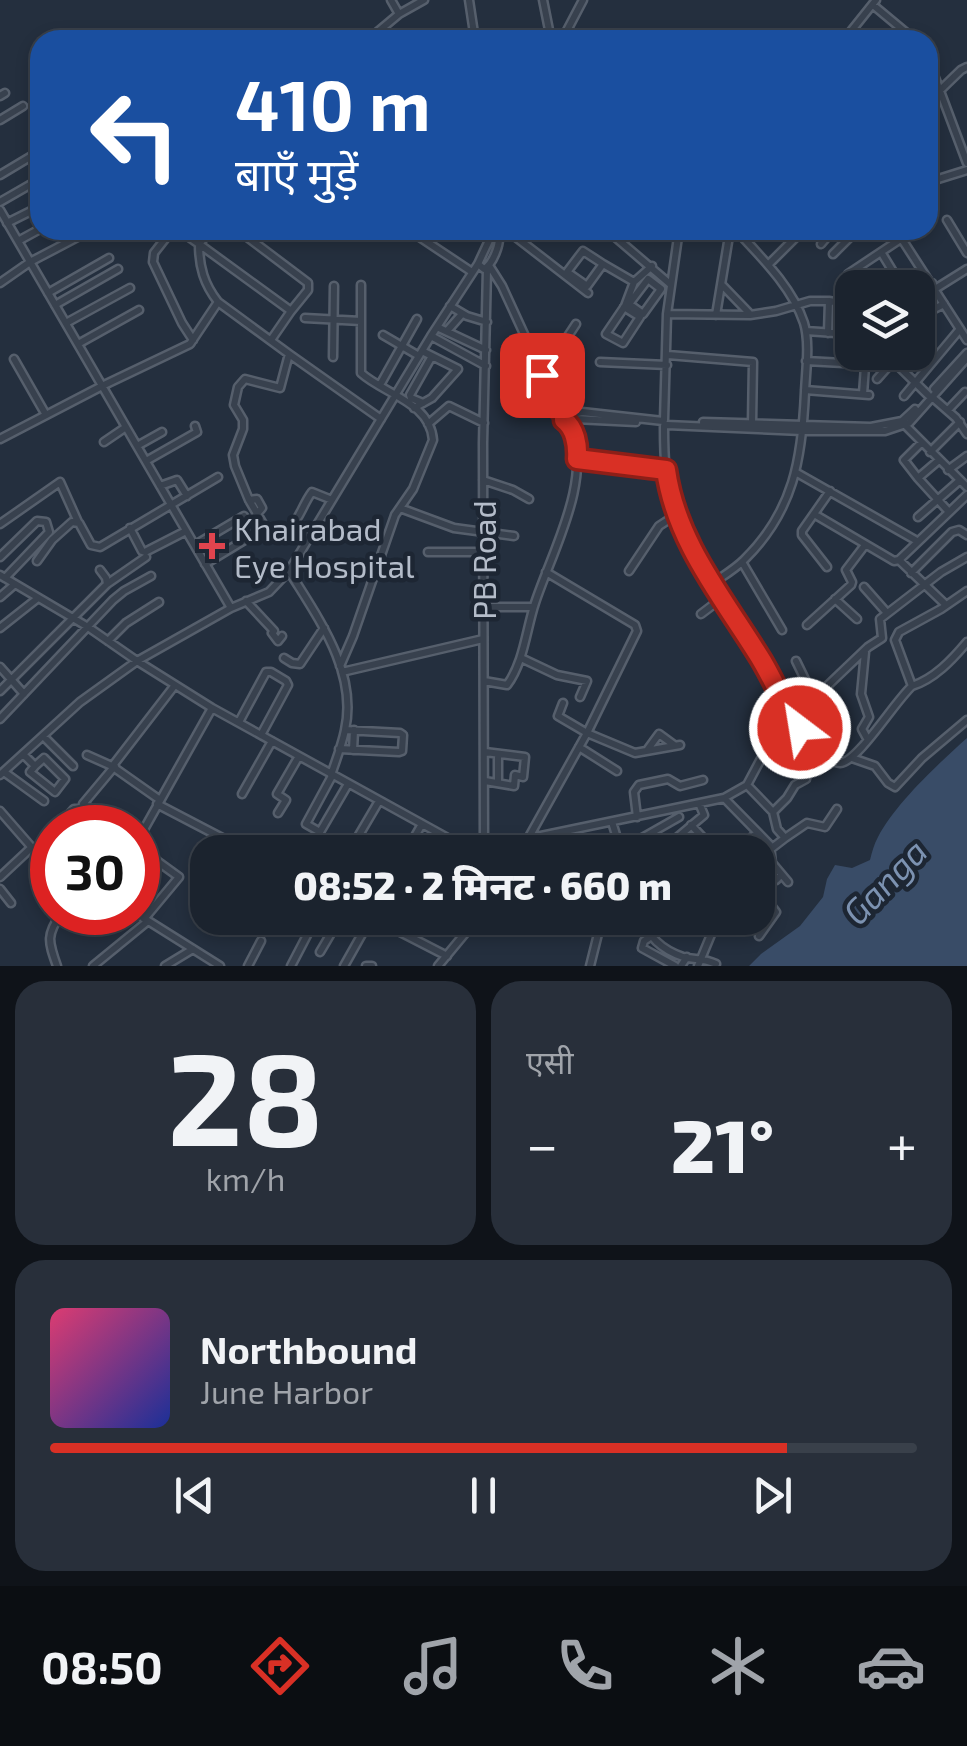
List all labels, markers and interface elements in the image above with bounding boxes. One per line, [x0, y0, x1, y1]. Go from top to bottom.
text: 410 m [235, 61, 431, 145]
icon: left [70, 70, 200, 200]
text: बाएँ मुड़ें [235, 146, 358, 200]
map controls [835, 270, 935, 370]
button: layers [835, 270, 935, 370]
pin [500, 333, 585, 418]
icon: arrive [515, 348, 570, 403]
street label: PB Road [464, 500, 502, 620]
place label: Khairabad Eye Hospital [234, 509, 415, 584]
marker: Khairabad Eye Hospital [199, 533, 225, 559]
position arrow [748, 676, 852, 780]
speed limit sign: 30 [30, 805, 160, 935]
water label: Ganga [833, 830, 935, 932]
text: 08:52 · 2 मिनट · 660 m [293, 862, 672, 908]
text: 28 [167, 1016, 324, 1172]
text: एसी [526, 1042, 574, 1080]
text: 21° [671, 1098, 774, 1188]
text: − [526, 1110, 558, 1176]
text: + [887, 1110, 917, 1176]
text: km/h [206, 1159, 285, 1197]
text: Northbound [200, 1326, 418, 1372]
text: June Harbor [200, 1372, 373, 1410]
icon: previous [167, 1468, 222, 1523]
icon: pause [456, 1468, 511, 1523]
icon: next [745, 1468, 800, 1523]
icon: directions [245, 1631, 315, 1701]
icon: music [398, 1631, 468, 1701]
icon: phone [550, 1631, 620, 1701]
icon: climate [703, 1631, 773, 1701]
icon: car [856, 1631, 926, 1701]
text: 08:50 [41, 1639, 163, 1693]

